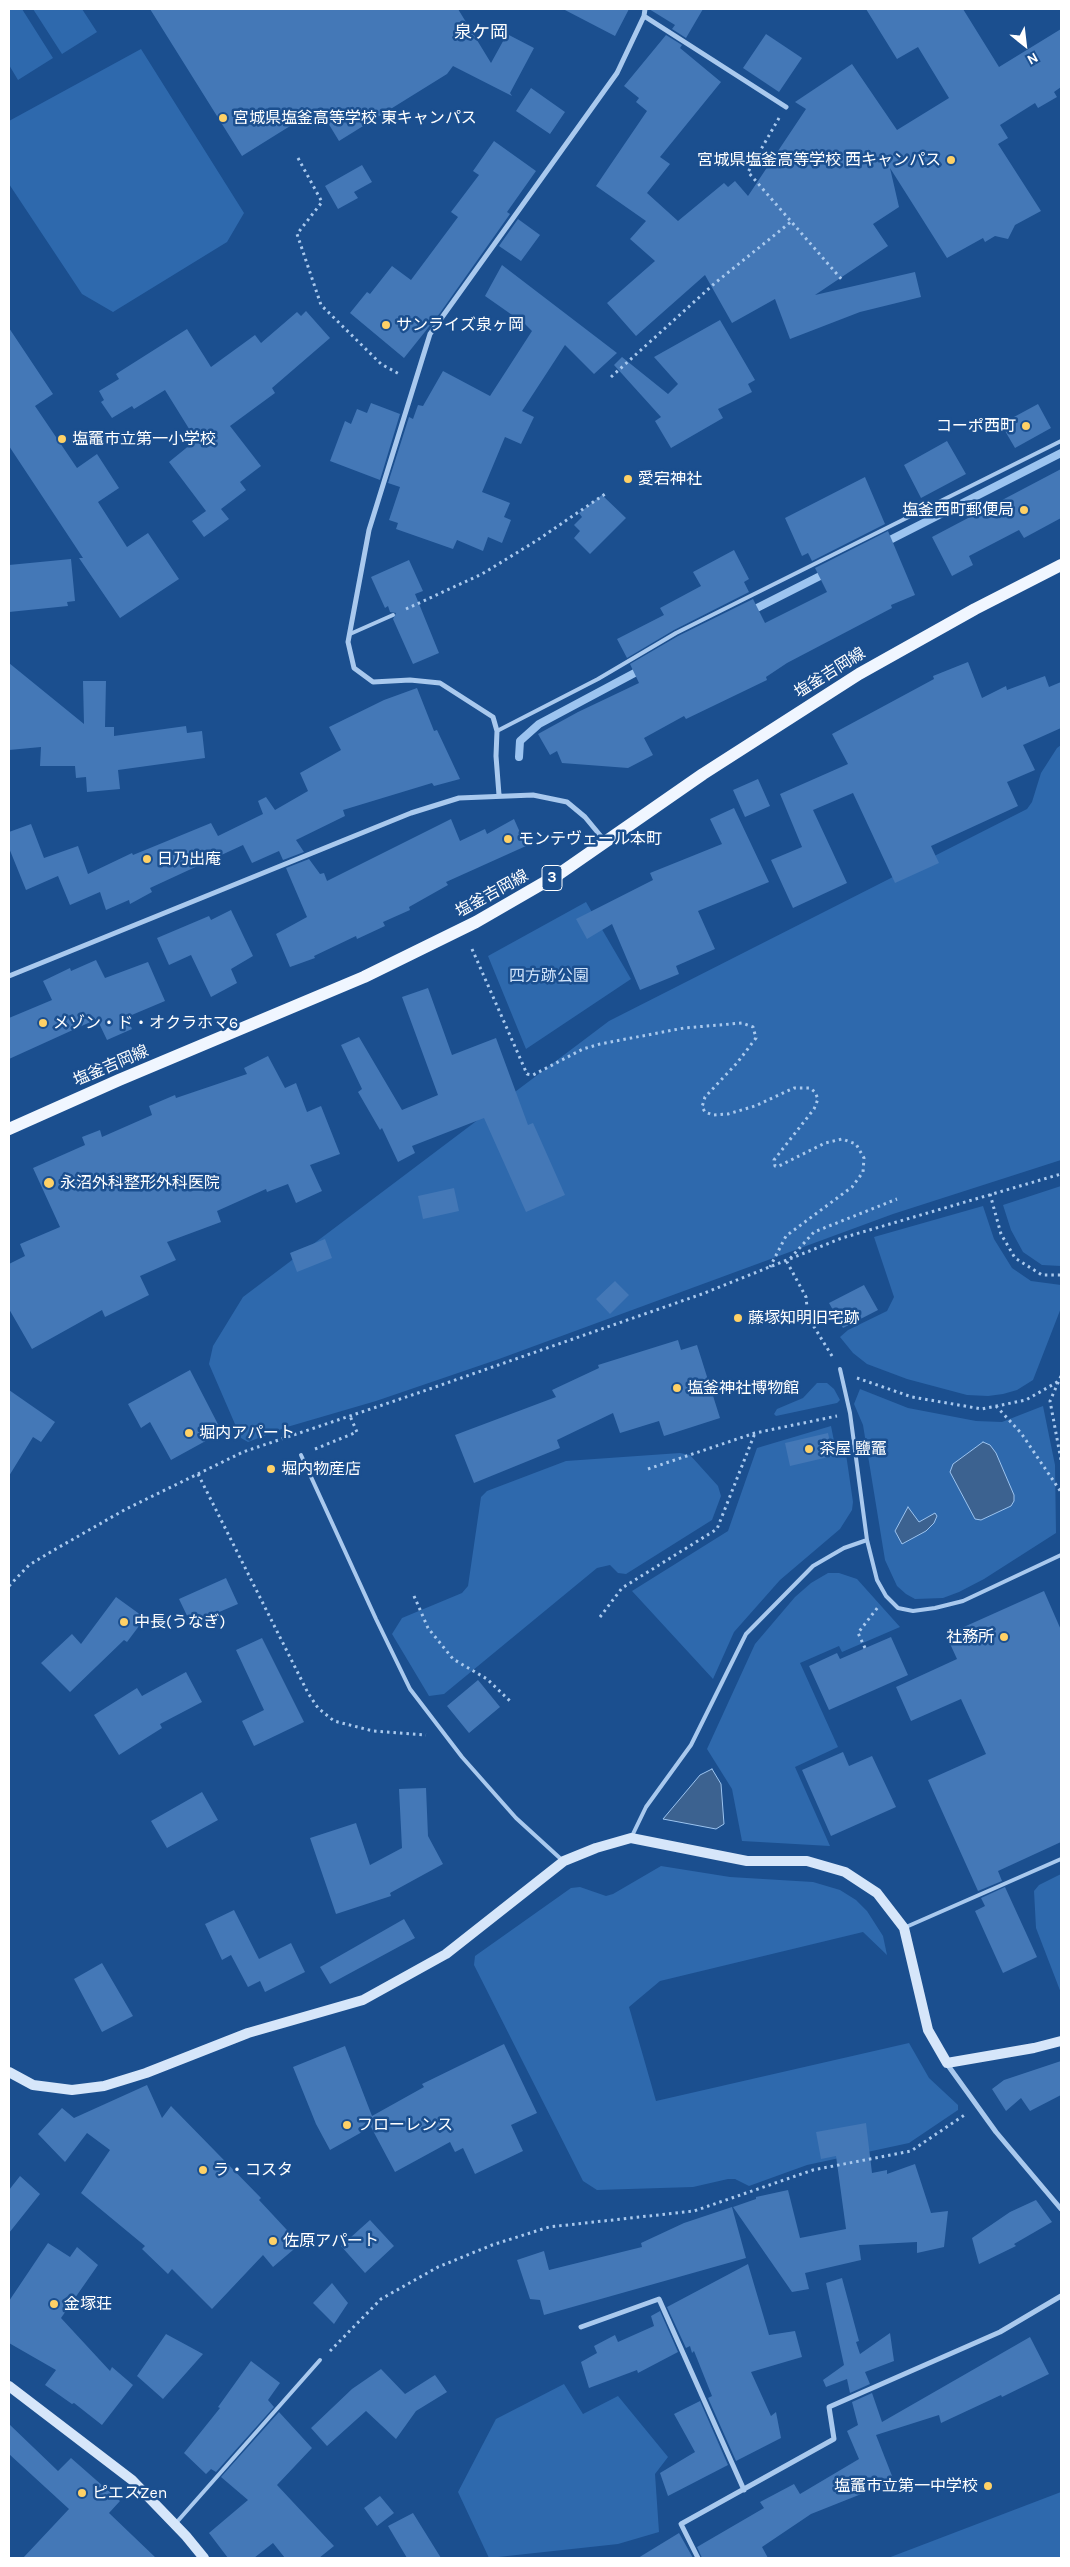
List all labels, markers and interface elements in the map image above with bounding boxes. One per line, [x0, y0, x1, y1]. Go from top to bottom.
north arrow [1000, 20, 1050, 70]
district label: 泉ケ岡 [454, 22, 508, 44]
text: N [1024, 49, 1041, 68]
place label: 宮城県塩釜高等学校 東キャンパス [233, 108, 477, 128]
marker: 宮城県塩釜高等学校 東キャンパス [217, 112, 229, 124]
place label: 宮城県塩釜高等学校 西キャンパス [697, 150, 941, 170]
marker: 宮城県塩釜高等学校 西キャンパス [945, 154, 957, 166]
place label: サンライズ泉ヶ岡 [396, 315, 524, 335]
marker: サンライズ泉ヶ岡 [380, 319, 392, 331]
place label: コーポ西町 [936, 416, 1016, 436]
marker: コーポ西町 [1020, 420, 1032, 432]
place label: 塩竈市立第一小学校 [72, 429, 216, 449]
marker: 塩竈市立第一小学校 [56, 433, 68, 445]
place label: 愛宕神社 [638, 469, 702, 489]
marker: 愛宕神社 [622, 473, 634, 485]
place label: 塩釜西町郵便局 [902, 500, 1014, 520]
marker: 塩釜西町郵便局 [1018, 504, 1030, 516]
street label: 塩釜吉岡線 [791, 644, 869, 702]
place label: モンテヴェール本町 [518, 829, 662, 849]
marker: モンテヴェール本町 [502, 833, 514, 845]
place label: 日乃出庵 [157, 849, 221, 869]
marker: 日乃出庵 [141, 853, 153, 865]
street label: 塩釜吉岡線 [452, 866, 532, 922]
road number: 3 [542, 866, 562, 890]
park label: 四方跡公園 [509, 966, 589, 986]
place label: メゾン・ド・オクラホマ6 [53, 1013, 238, 1033]
marker: メゾン・ド・オクラホマ6 [37, 1017, 49, 1029]
street label: 塩釜吉岡線 [70, 1042, 152, 1090]
place label: 永沼外科整形外科医院 [60, 1173, 220, 1193]
marker: 永沼外科整形外科医院 [42, 1176, 56, 1190]
place label: 藤塚知明旧宅跡 [748, 1308, 860, 1328]
marker: 藤塚知明旧宅跡 [732, 1312, 744, 1324]
place label: 塩釜神社博物館 [687, 1378, 799, 1398]
marker: 塩釜神社博物館 [671, 1382, 683, 1394]
place label: 堀内アパート [199, 1423, 295, 1443]
marker: 堀内アパート [183, 1427, 195, 1439]
place label: 茶屋 鹽竈 [819, 1439, 887, 1459]
marker: 茶屋 鹽竈 [803, 1443, 815, 1455]
place label: 堀内物産店 [281, 1459, 361, 1479]
marker: 堀内物産店 [265, 1463, 277, 1475]
place label: 中長(うなぎ) [134, 1612, 225, 1632]
marker: 中長(うなぎ) [118, 1616, 130, 1628]
place label: 社務所 [946, 1627, 994, 1647]
marker: 社務所 [998, 1631, 1010, 1643]
place label: フローレンス [357, 2115, 453, 2135]
marker: フローレンス [341, 2119, 353, 2131]
place label: ラ・コスタ [213, 2160, 293, 2180]
marker: ラ・コスタ [197, 2164, 209, 2176]
place label: 佐原アパート [283, 2231, 379, 2251]
marker: 佐原アパート [267, 2235, 279, 2247]
place label: 金塚荘 [64, 2294, 112, 2314]
marker: 金塚荘 [48, 2298, 60, 2310]
place label: 塩竈市立第一中学校 [834, 2476, 978, 2496]
marker: 塩竈市立第一中学校 [982, 2480, 994, 2492]
place label: ピエスZen [92, 2483, 167, 2503]
marker: ピエスZen [76, 2487, 88, 2499]

